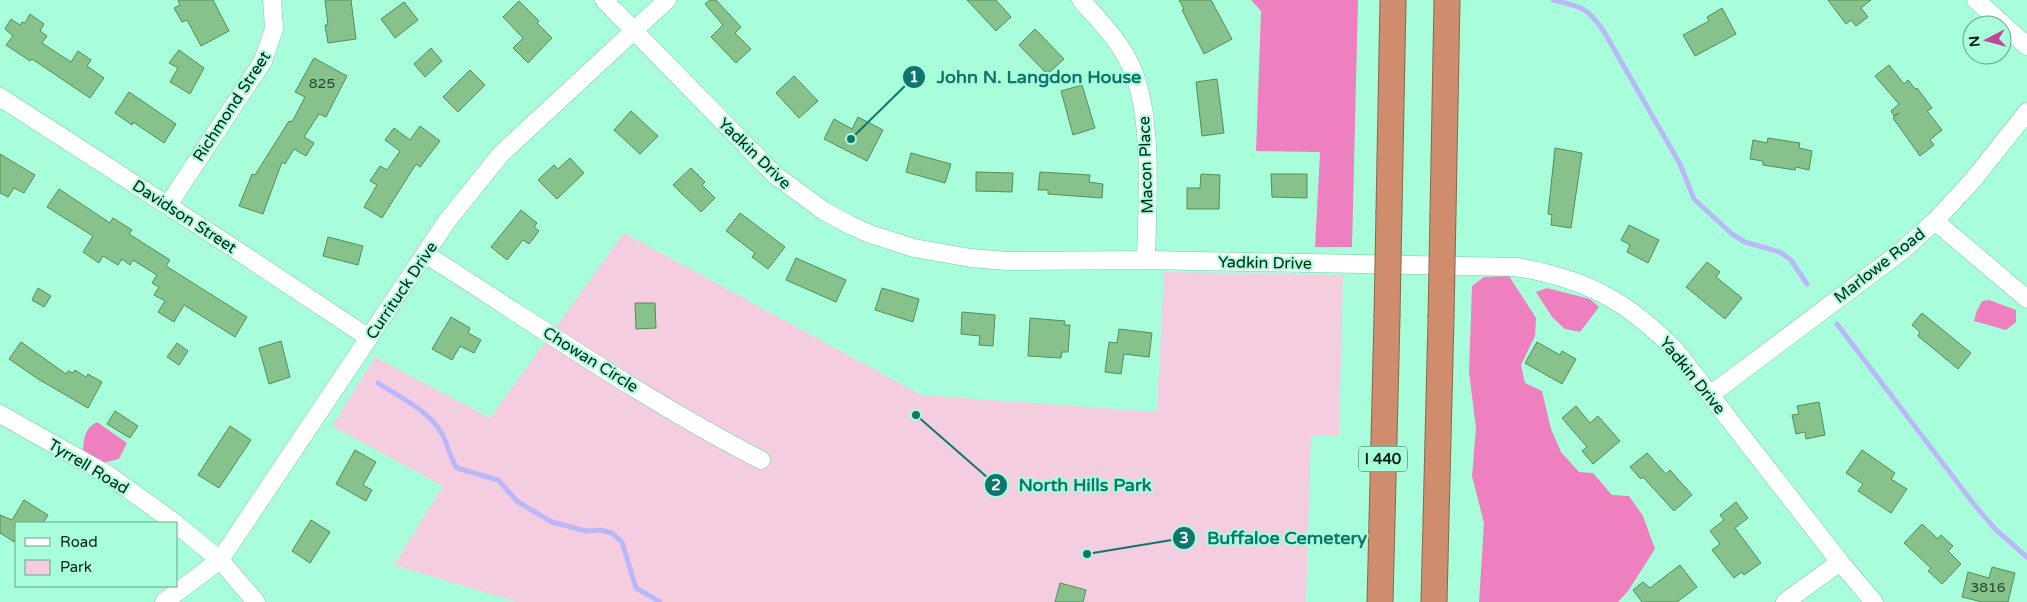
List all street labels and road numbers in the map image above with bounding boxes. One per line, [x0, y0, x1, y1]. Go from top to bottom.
street label: Richmond Street [189, 48, 275, 166]
street label: Yadkin Drive [714, 114, 795, 194]
street label: Macon Place [1134, 116, 1158, 214]
street label: Davidson Street [129, 176, 240, 258]
street label: Marlowe Road [1830, 224, 1929, 308]
street label: Currituck Drive [362, 238, 442, 343]
street label: Yadkin Drive [1218, 252, 1312, 274]
street label: Chowan Circle [539, 323, 642, 397]
street label: Yadkin Drive [1655, 333, 1730, 418]
street label: Tyrrell Road [45, 435, 132, 499]
road number: I 440 [1359, 446, 1407, 472]

